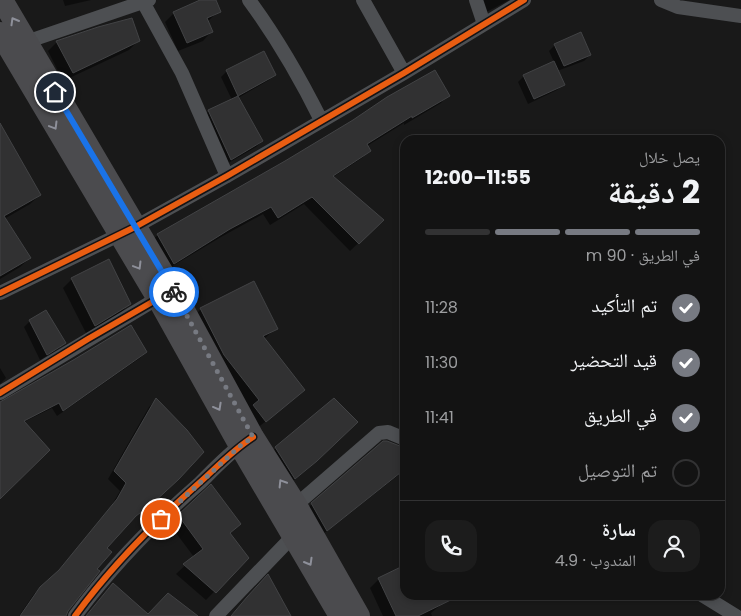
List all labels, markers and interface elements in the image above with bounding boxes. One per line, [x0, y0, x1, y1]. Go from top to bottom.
one-way arrow [10, 17, 20, 26]
pin [34, 71, 76, 113]
icon: home [41, 78, 69, 106]
one-way arrow [48, 120, 58, 129]
text: يصل خلال [639, 146, 700, 169]
text: 11:55–12:00 [425, 164, 531, 191]
text: 2 دقيقة [608, 169, 700, 214]
text: في الطريق · 90 m [586, 244, 700, 267]
one-way arrow [131, 260, 141, 269]
courier [149, 267, 199, 317]
icon: bike [160, 278, 188, 306]
text: تم التأكيد [591, 292, 657, 319]
icon: check [672, 294, 700, 322]
text: 11:28 [425, 296, 458, 319]
text: قيد التحضير [571, 347, 657, 374]
icon: check [672, 349, 700, 377]
text: 11:30 [425, 351, 458, 374]
one-way arrow [212, 401, 222, 410]
text: في الطريق [584, 402, 657, 429]
icon: check [672, 404, 700, 432]
text: 11:41 [425, 406, 454, 429]
text: تم التوصيل [578, 457, 657, 484]
one-way arrow [279, 479, 289, 488]
pin [140, 498, 182, 540]
icon: bag [147, 505, 175, 533]
text: سارة [602, 516, 636, 543]
button: phone [425, 520, 477, 572]
button: person [648, 520, 700, 572]
text: المندوب · 4.9 [555, 549, 636, 572]
one-way arrow [303, 557, 313, 566]

